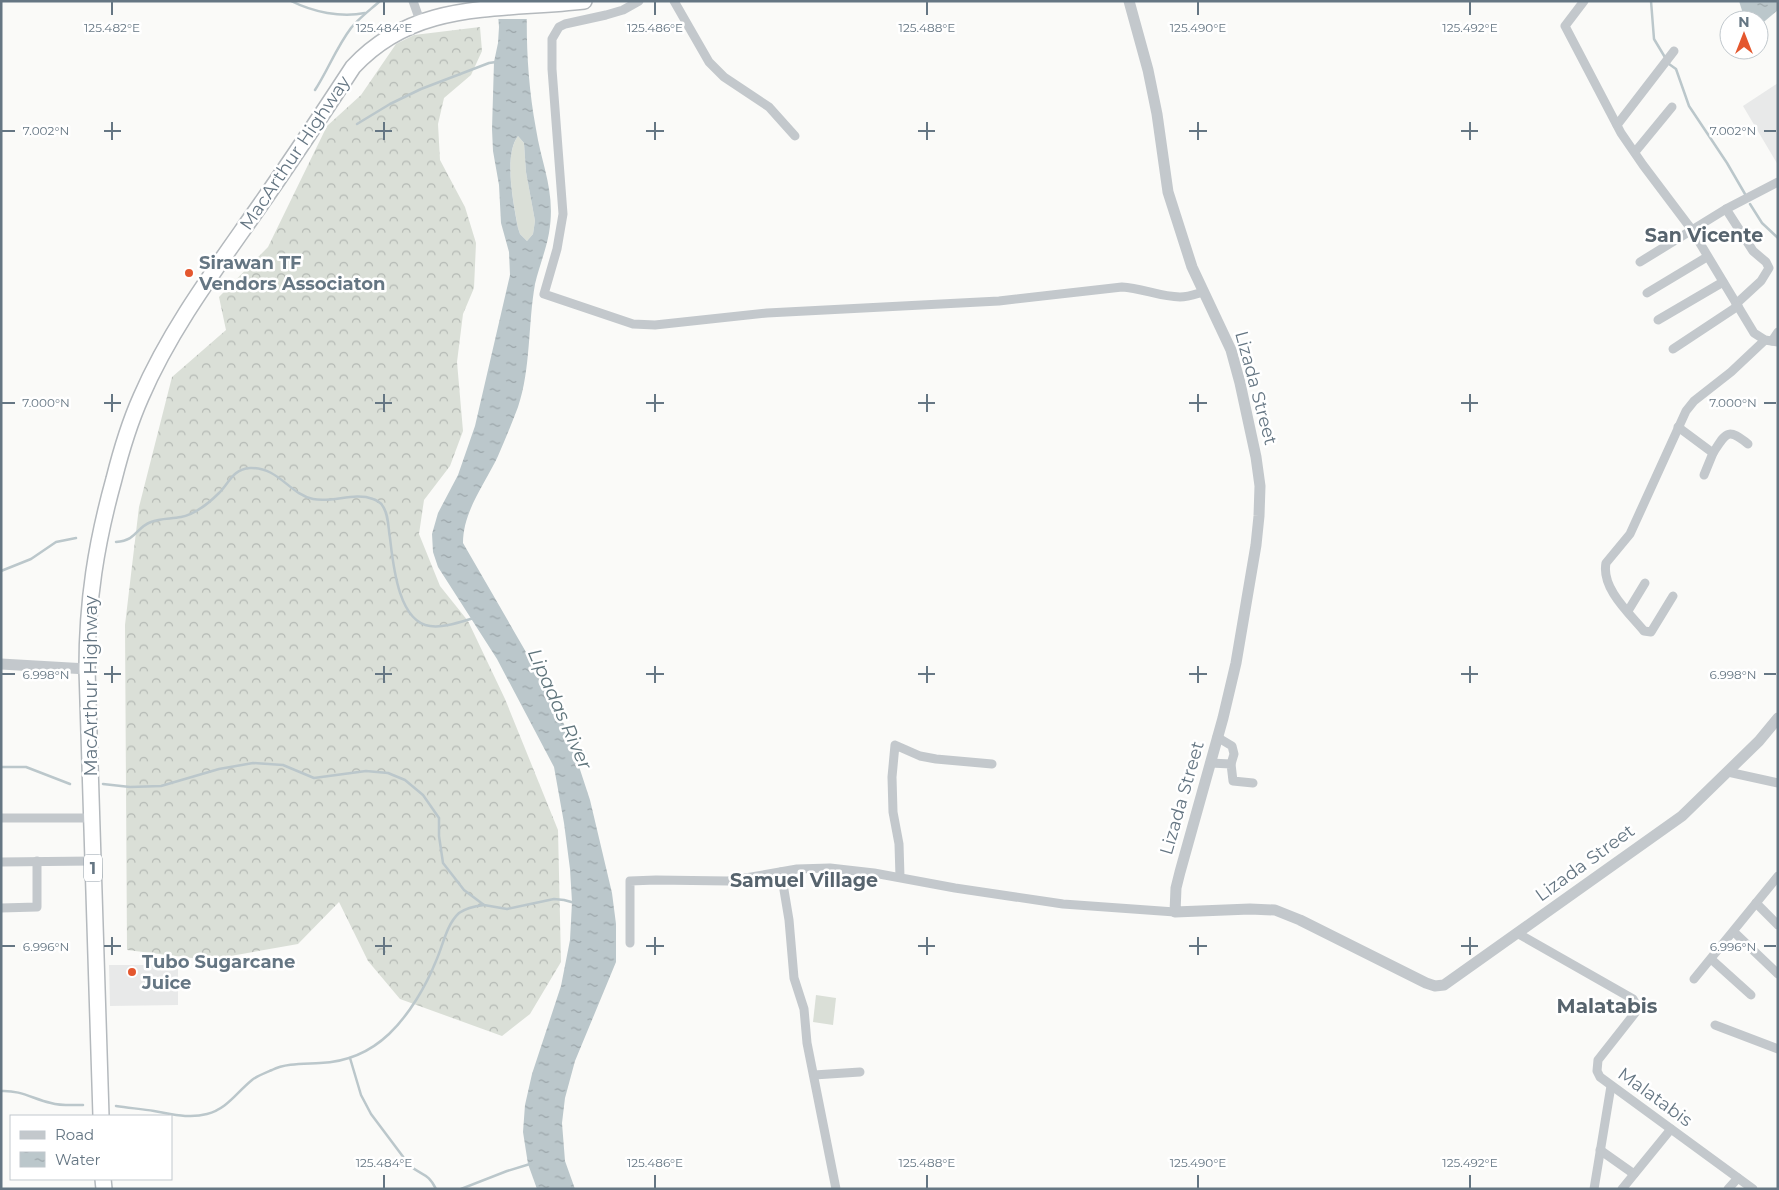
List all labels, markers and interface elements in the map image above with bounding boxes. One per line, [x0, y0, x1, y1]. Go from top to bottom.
north arrow [1719, 10, 1769, 60]
text: N [1738, 13, 1750, 31]
text: 125.482°E [84, 20, 140, 35]
text: 125.484°E [356, 20, 412, 35]
text: 125.486°E [627, 20, 683, 35]
text: 125.488°E [899, 20, 955, 35]
text: 125.490°E [1170, 20, 1226, 35]
text: 125.492°E [1442, 20, 1498, 35]
street label: MacArthur Highway [235, 72, 355, 234]
text: 7.002°N [23, 123, 69, 138]
text: 7.002°N [1710, 123, 1756, 138]
district label: San Vicente [1645, 224, 1763, 247]
place label: Sirawan TF Vendors Associaton [198, 252, 385, 295]
marker: Sirawan TF Vendors Associaton [183, 267, 195, 279]
street label: Lizada Street [1230, 329, 1282, 447]
text: 7.000°N [22, 395, 70, 410]
text: 7.000°N [1709, 395, 1757, 410]
street label: MacArthur Highway [80, 595, 102, 777]
water label: Lipadas River [523, 645, 597, 773]
text: 6.998°N [22, 667, 70, 682]
text: 6.998°N [1709, 667, 1757, 682]
street label: Lizada Street [1155, 739, 1209, 857]
street label: Lizada Street [1531, 820, 1639, 906]
road number: 1 [84, 854, 102, 881]
district label: Samuel Village [730, 869, 878, 892]
text: 6.996°N [23, 939, 69, 954]
text: 6.996°N [1710, 939, 1756, 954]
place label: Tubo Sugarcane Juice [141, 951, 295, 994]
marker: Tubo Sugarcane Juice [126, 966, 138, 978]
district label: Malatabis [1557, 994, 1658, 1018]
street label: Malatabis [1613, 1063, 1697, 1131]
legend [10, 1115, 172, 1180]
text: Road [55, 1125, 94, 1144]
text: Water [55, 1150, 101, 1169]
text: 125.484°E [356, 1155, 412, 1170]
text: 125.486°E [627, 1155, 683, 1170]
text: 125.488°E [899, 1155, 955, 1170]
text: 125.490°E [1170, 1155, 1226, 1170]
text: 125.492°E [1442, 1155, 1498, 1170]

